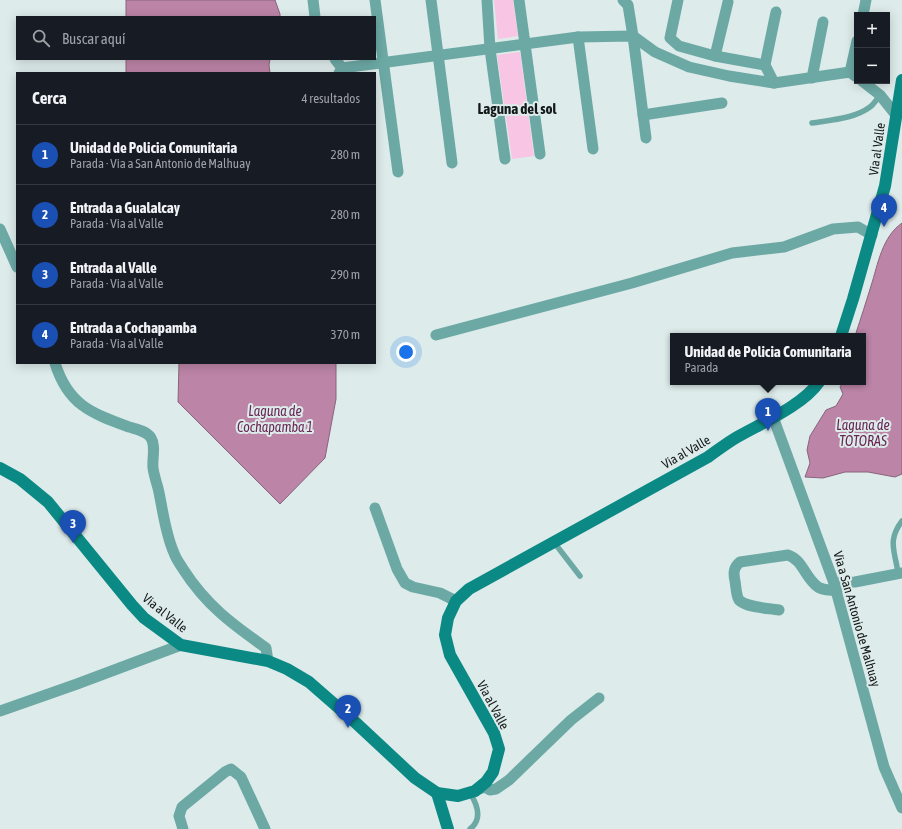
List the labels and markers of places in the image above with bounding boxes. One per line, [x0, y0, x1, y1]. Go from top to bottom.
pin: 4 [871, 194, 897, 227]
pin: 1 [755, 398, 781, 431]
pin: 3 [60, 510, 86, 543]
pin: 2 [335, 695, 361, 728]

